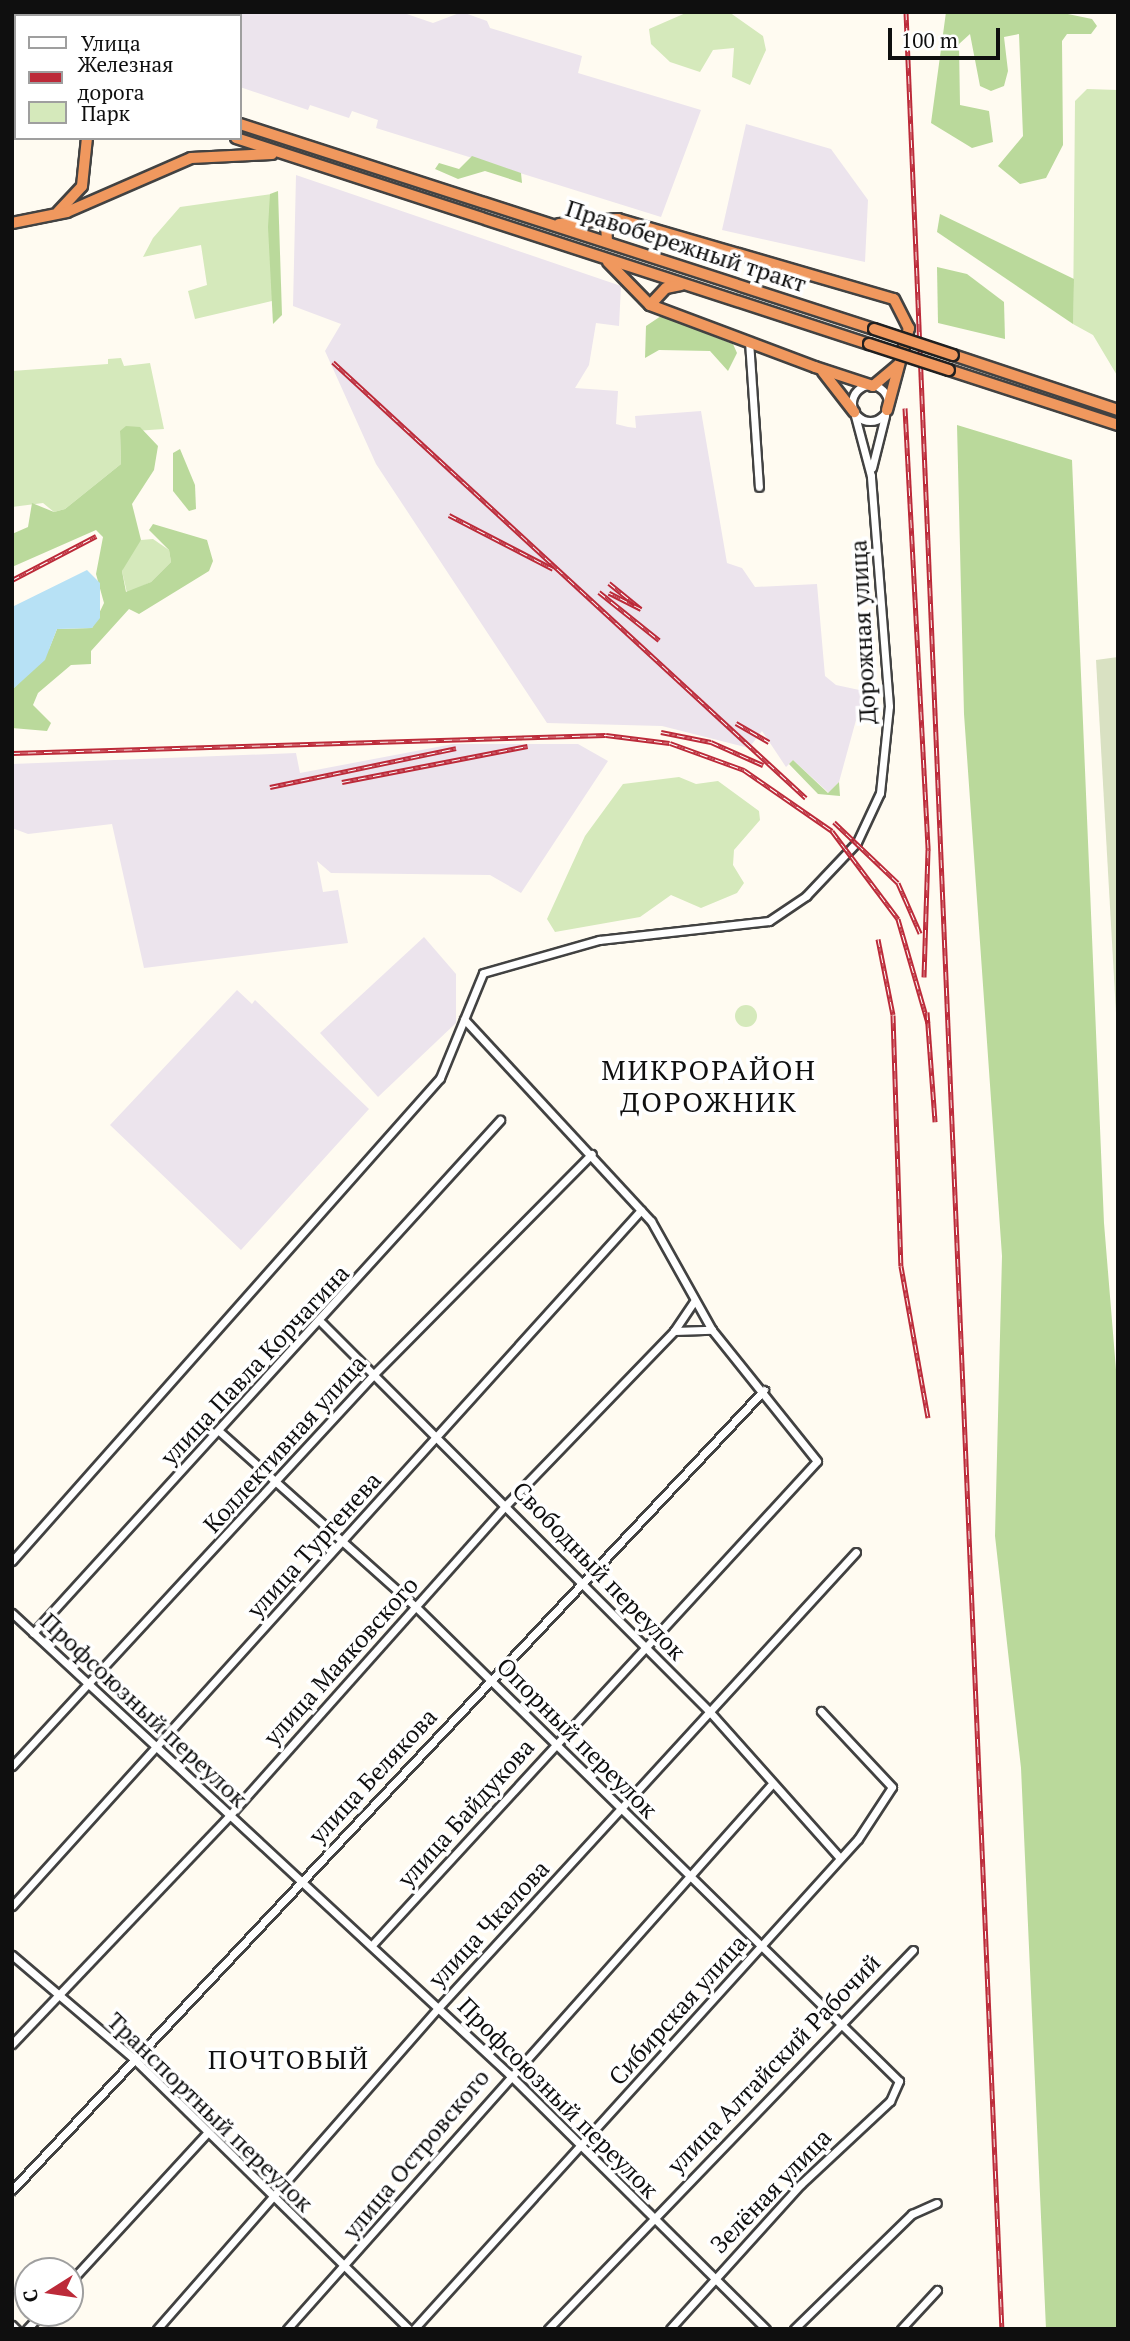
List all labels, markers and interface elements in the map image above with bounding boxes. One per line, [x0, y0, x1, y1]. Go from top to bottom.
legend [14, 14, 242, 140]
scale bar [892, 14, 1004, 58]
text: 100 m [901, 26, 958, 54]
text: Улица [81, 29, 141, 57]
text: Железная дорога [77, 50, 173, 106]
text: Парк [81, 99, 130, 127]
street label: Правобережный тракт [562, 193, 810, 299]
street label: Дорожная улица [844, 539, 882, 725]
district label: МИКРОРАЙОН ДОРОЖНИК [602, 1053, 816, 1119]
street label: улица Павла Корчагина [155, 1259, 355, 1471]
street label: Коллективная улица [198, 1349, 372, 1539]
street label: улица Тургенева [241, 1466, 387, 1624]
street label: Свободный переулок [506, 1476, 692, 1666]
street label: улица Маяковского [258, 1571, 424, 1751]
street label: Профсоюзный переулок [35, 1607, 253, 1813]
street label: Опорный переулок [491, 1652, 663, 1824]
street label: улица Белякова [303, 1702, 443, 1850]
street label: улица Байдукова [392, 1733, 540, 1893]
street label: улица Чкалова [423, 1854, 555, 1994]
street label: Сибирская улица [603, 1929, 753, 2091]
street label: улица Алтайский Рабочий [661, 1948, 887, 2180]
street label: Профсоюзный переулок [452, 1992, 664, 2204]
street label: Транспортный переулок [101, 2006, 319, 2218]
district label: ПОЧТОВЫЙ [209, 2044, 369, 2076]
street label: улица Островского [337, 2063, 495, 2245]
street label: Зелёная улица [705, 2123, 837, 2259]
north arrow [14, 2257, 84, 2327]
text: С [16, 2287, 43, 2305]

